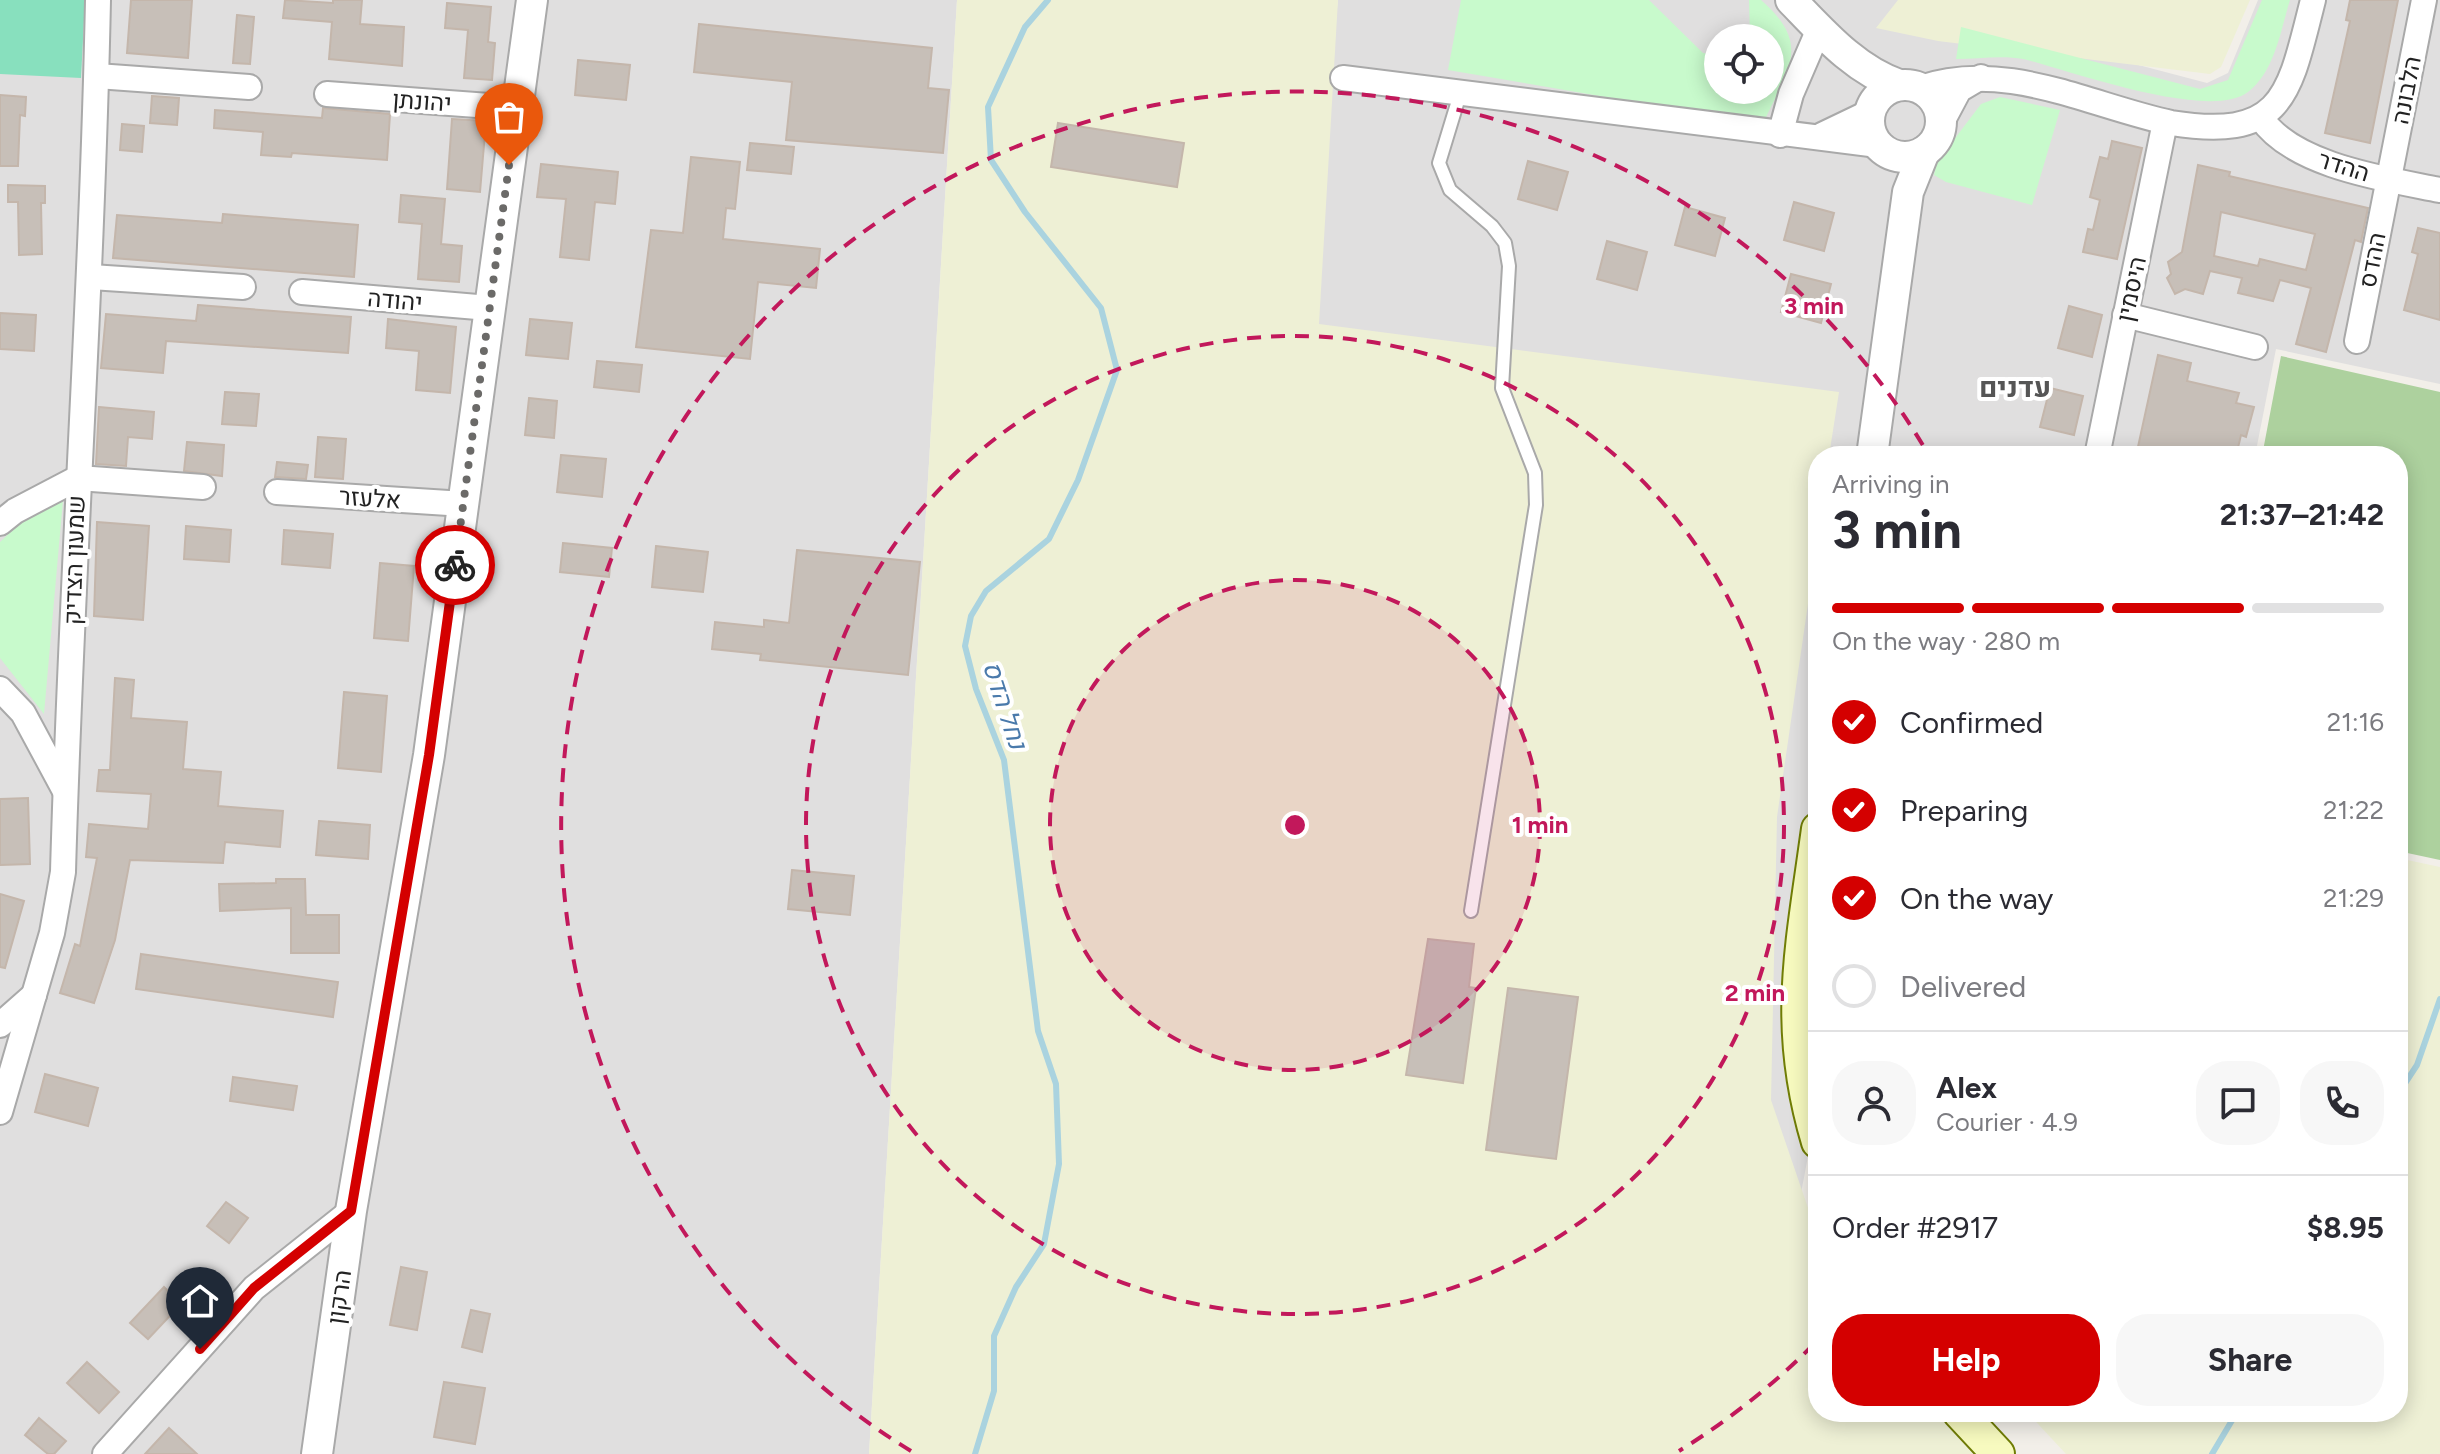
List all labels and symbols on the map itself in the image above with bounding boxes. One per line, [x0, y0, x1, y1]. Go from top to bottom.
street label: הלבונה [2385, 53, 2427, 127]
pin [475, 83, 543, 165]
street label: יהונתן [392, 84, 452, 118]
street label: ההדר [2315, 144, 2373, 188]
street label: ההדס [2352, 230, 2392, 290]
street label: היסמין [2110, 254, 2152, 324]
street label: יהודה [366, 283, 424, 317]
text: 3 min [1784, 291, 1844, 320]
district label: עדנים [1979, 370, 2051, 404]
street label: אלעזר [338, 481, 402, 515]
street label: שמעון הצדיק [57, 495, 91, 625]
courier [415, 525, 495, 605]
water label: נחל הדס [976, 657, 1035, 754]
text: 1 min [1512, 810, 1568, 839]
centre of rings [1281, 811, 1309, 839]
text: 2 min [1725, 978, 1785, 1007]
pin [166, 1267, 234, 1349]
street label: הרקון [321, 1268, 357, 1326]

